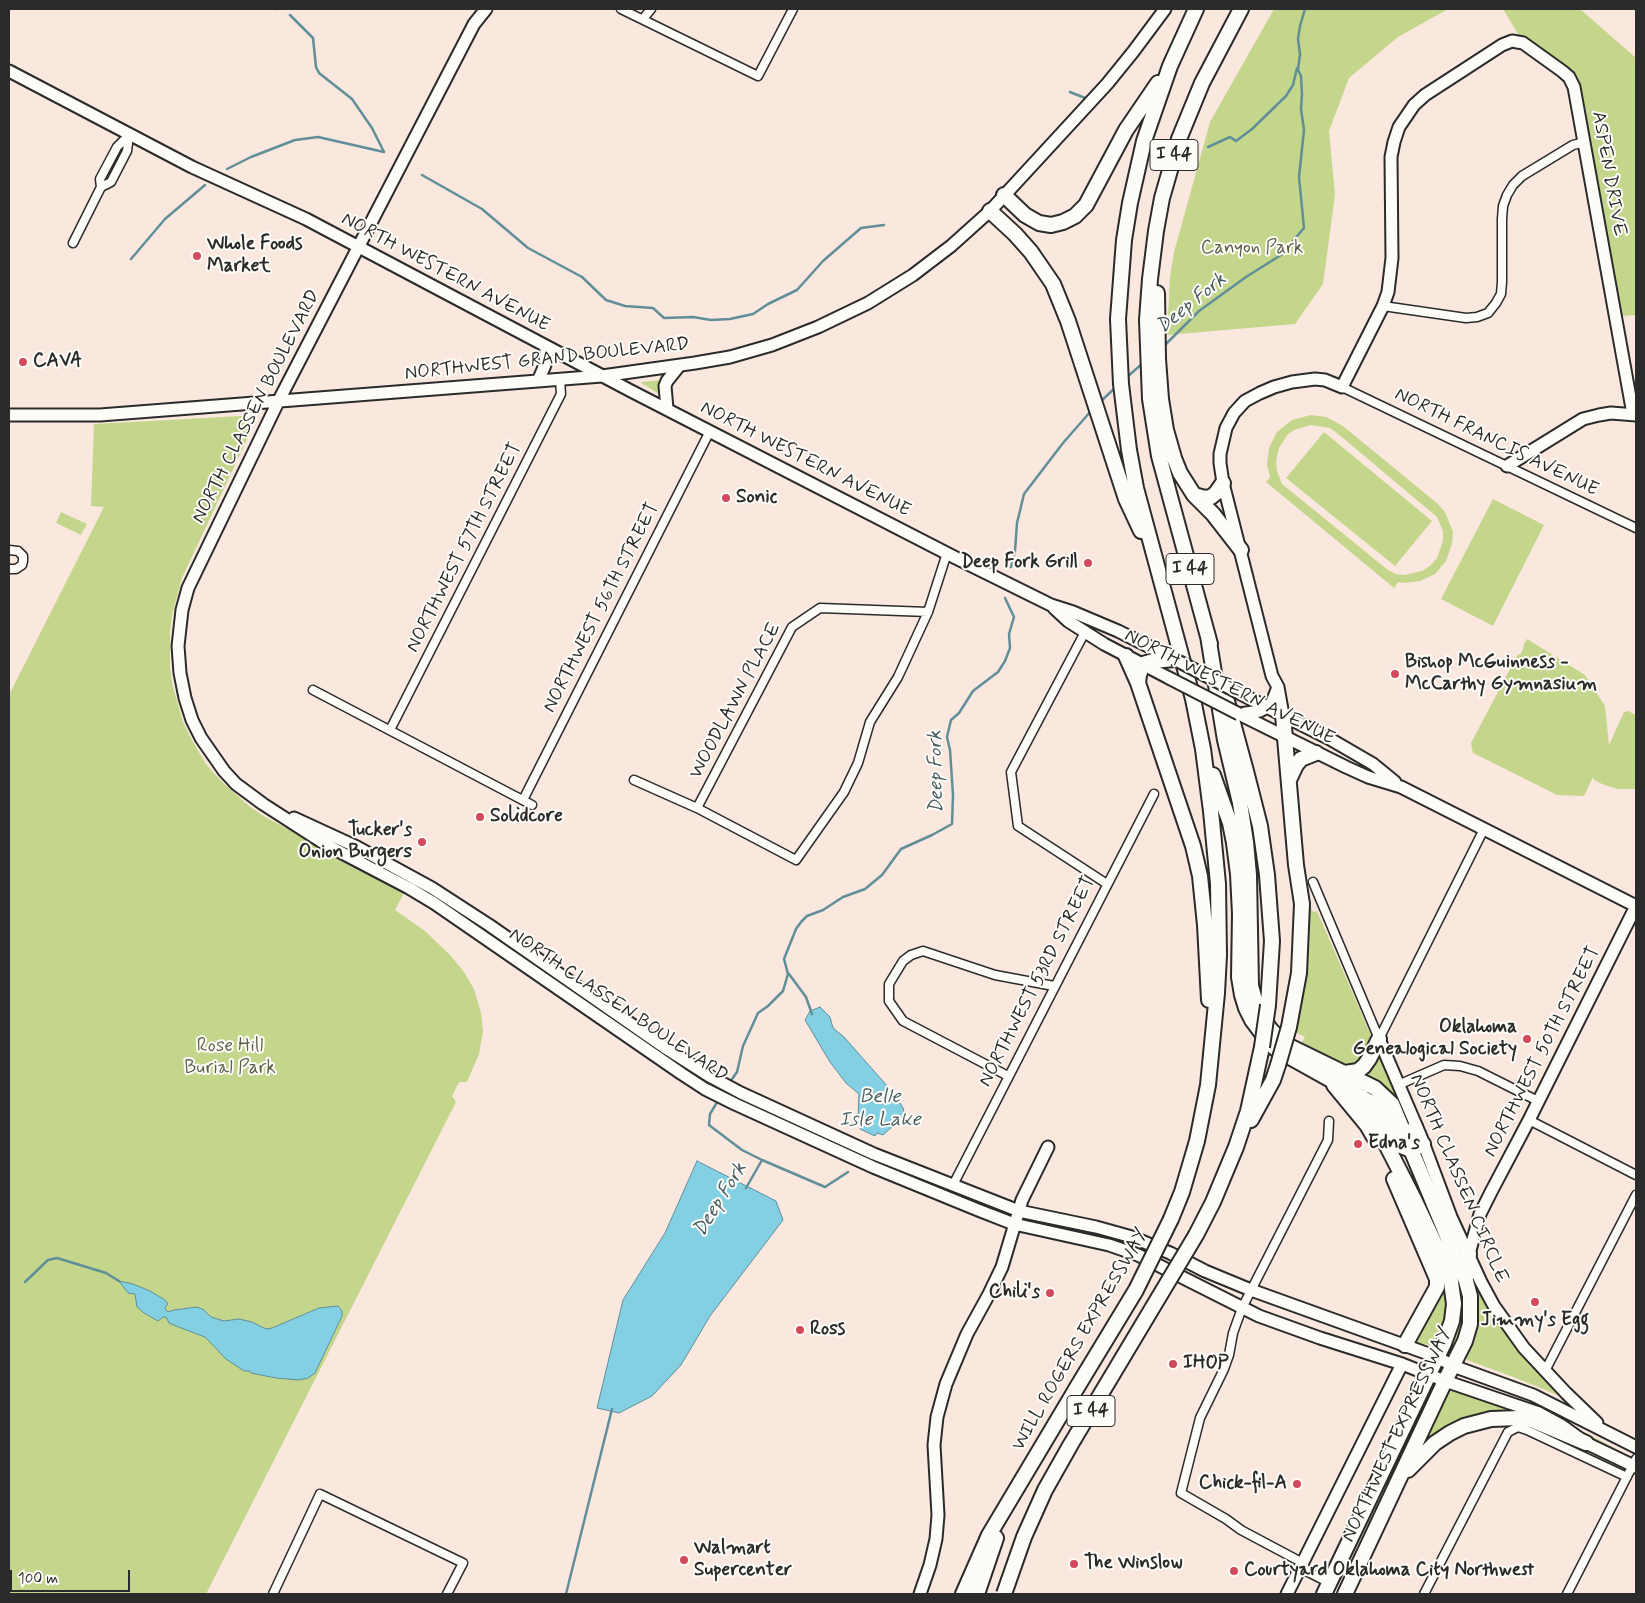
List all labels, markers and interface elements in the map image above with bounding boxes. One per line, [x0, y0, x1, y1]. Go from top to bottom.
street label: ASPEN DRIVE [1586, 110, 1630, 238]
road number: I 44 [1150, 140, 1198, 170]
street label: NORTH WESTERN AVENUE [337, 208, 553, 338]
place label: Whole Foods Market [207, 234, 303, 278]
park label: Canyon Park [1201, 238, 1303, 260]
marker: Whole Foods Market [191, 250, 203, 262]
water label: Deep Fork [1152, 269, 1232, 339]
street label: NORTH CLASSEN BOULEVARD [188, 286, 326, 528]
street label: NORTHWEST GRAND BOULEVARD [404, 334, 690, 386]
place label: CAVA [33, 351, 82, 373]
marker: CAVA [17, 356, 29, 368]
street label: NORTH FRANCIS AVENUE [1390, 384, 1602, 502]
street label: NORTH WESTERN AVENUE [696, 397, 914, 523]
street label: NORTHWEST 57TH STREET [402, 440, 528, 656]
place label: Sonic [736, 487, 777, 509]
marker: Sonic [720, 492, 732, 504]
street label: NORTHWEST 56TH STREET [539, 499, 665, 717]
place label: Deep Fork Grill [961, 552, 1078, 574]
road number: I 44 [1166, 554, 1214, 584]
marker: Deep Fork Grill [1082, 557, 1094, 569]
street label: WOODLAWN PLACE [685, 619, 787, 783]
street label: NORTH WESTERN AVENUE [1120, 625, 1338, 751]
place label: Bishop McGuinness - McCarthy Gymnasium [1405, 652, 1597, 696]
marker: Bishop McGuinness - McCarthy Gymnasium [1389, 668, 1401, 680]
water label: Deep Fork [924, 730, 950, 814]
place label: Solidcore [490, 806, 563, 828]
marker: Solidcore [474, 811, 486, 823]
place label: Tucker's Onion Burgers [298, 820, 412, 864]
marker: Tucker's Onion Burgers [416, 836, 428, 848]
street label: NORTHWEST 53RD STREET [975, 873, 1101, 1091]
street label: NORTH CLASSEN BOULEVARD [504, 924, 732, 1088]
street label: NORTHWEST 50TH STREET [1480, 943, 1606, 1161]
place label: Oklahoma Genealogical Society [1353, 1017, 1517, 1061]
marker: Oklahoma Genealogical Society [1521, 1033, 1533, 1045]
park label: Rose Hill Burial Park [184, 1036, 276, 1080]
street label: NORTH CLASSEN CIRCLE [1404, 1071, 1512, 1287]
water label: Belle Isle Lake [839, 1086, 921, 1133]
place label: Edna's [1368, 1133, 1420, 1155]
marker: Edna's [1352, 1138, 1364, 1150]
water label: Deep Fork [689, 1158, 753, 1242]
street label: WILL ROGERS EXPRESSWAY [1008, 1225, 1154, 1455]
place label: Chili's [989, 1282, 1040, 1304]
marker: Chili's [1044, 1287, 1056, 1299]
marker: Jimmy's Egg [1529, 1296, 1541, 1308]
place label: Jimmy's Egg [1481, 1310, 1589, 1332]
place label: Ross [810, 1319, 845, 1341]
marker: Ross [794, 1324, 806, 1336]
street label: NORTHWEST EXPRESSWAY [1338, 1324, 1458, 1546]
place label: IHOP [1183, 1353, 1229, 1375]
marker: IHOP [1167, 1358, 1179, 1370]
road number: I 44 [1067, 1395, 1115, 1426]
place label: Chick-fil-A [1199, 1473, 1287, 1495]
marker: Chick-fil-A [1291, 1478, 1303, 1490]
place label: Walmart Supercenter [694, 1538, 792, 1582]
place label: The Winslow [1084, 1553, 1182, 1575]
marker: Walmart Supercenter [678, 1554, 690, 1566]
marker: The Winslow [1068, 1558, 1080, 1570]
scale bar [12, 1560, 132, 1592]
place label: Courtyard Oklahoma City Northwest [1244, 1560, 1534, 1582]
marker: Courtyard Oklahoma City Northwest [1228, 1565, 1240, 1577]
text: 100 m [18, 1569, 58, 1589]

